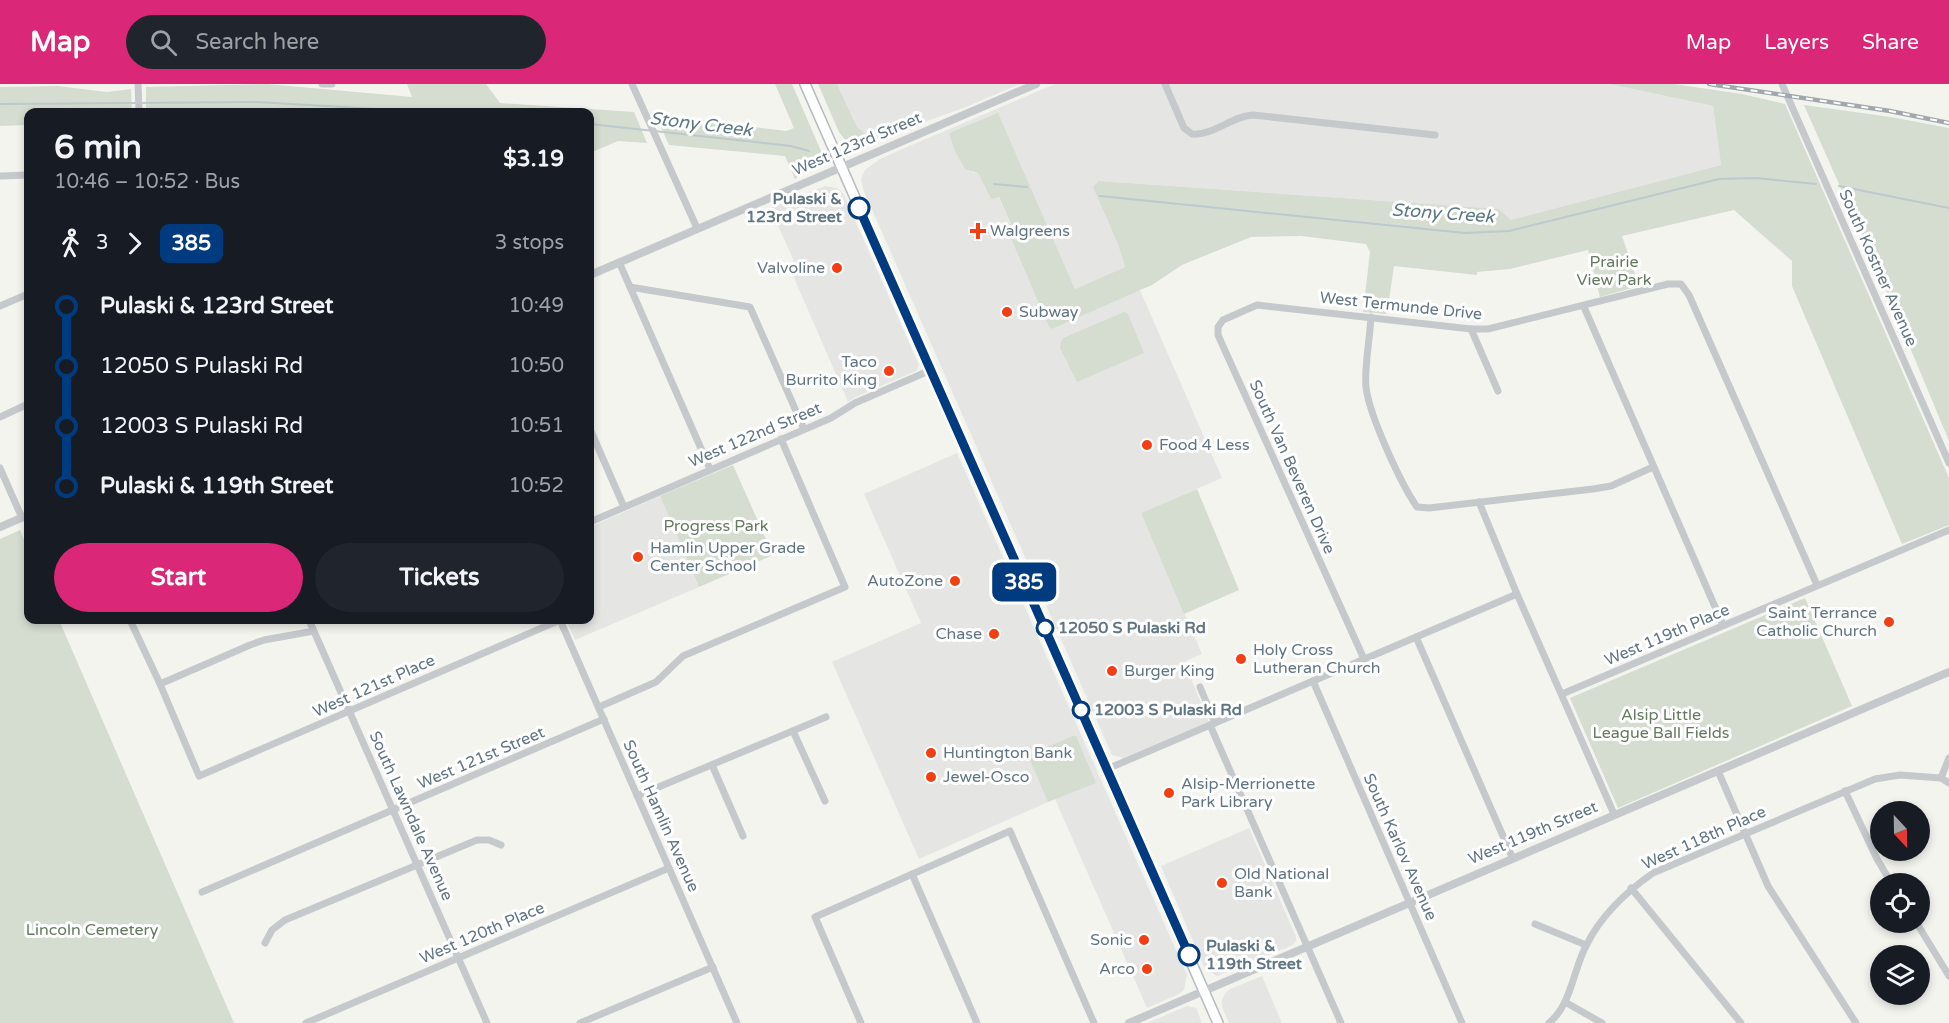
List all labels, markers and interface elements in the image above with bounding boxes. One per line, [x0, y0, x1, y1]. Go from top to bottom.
search box [126, 15, 546, 69]
text: Map [30, 25, 90, 59]
icon: search [147, 26, 180, 59]
text: Search here [195, 29, 319, 55]
text: Map [1686, 30, 1731, 55]
text: Layers [1764, 30, 1829, 55]
text: Share [1862, 30, 1919, 55]
water label: Stony Creek [649, 107, 754, 141]
street label: West 123rd Street [789, 108, 925, 180]
text: 6 min [54, 128, 142, 167]
text: $3.19 [503, 146, 564, 172]
text: 10:46 – 10:52 · Bus [54, 170, 240, 194]
street label: South Kostner Avenue [1834, 186, 1922, 350]
place label: Pulaski & 123rd Street [746, 189, 843, 227]
marker: Pulaski & 123rd Street [848, 197, 870, 219]
water label: Stony Creek [1391, 198, 1496, 228]
place label: Walgreens [990, 221, 1070, 241]
marker: Walgreens [971, 224, 985, 238]
icon: walk [54, 227, 87, 260]
icon: forward [118, 227, 151, 260]
text: 3 [96, 231, 109, 255]
text: 385 [172, 231, 211, 256]
text: 3 stops [495, 231, 564, 255]
park label: Prairie View Park [1577, 252, 1652, 290]
place label: Valvoline [757, 258, 825, 278]
marker: Valvoline [830, 261, 844, 275]
street label: West Termunde Drive [1319, 288, 1483, 324]
text: Pulaski & 123rd Street [100, 293, 333, 319]
text: 10:49 [509, 294, 564, 318]
place label: Subway [1019, 302, 1079, 322]
marker: Subway [1000, 305, 1014, 319]
place label: Taco Burrito King [786, 352, 877, 390]
text: 12050 S Pulaski Rd [100, 353, 303, 379]
text: 10:50 [509, 354, 564, 378]
marker: Taco Burrito King [882, 364, 896, 378]
street label: South Van Beveren Drive [1245, 377, 1339, 557]
street label: West 122nd Street [686, 398, 824, 472]
text: 12003 S Pulaski Rd [100, 413, 303, 439]
text: 10:51 [509, 414, 564, 438]
place label: Food 4 Less [1159, 435, 1250, 455]
marker: Food 4 Less [1140, 438, 1154, 452]
text: Pulaski & 119th Street [100, 473, 333, 499]
text: 10:52 [509, 474, 564, 498]
park label: Progress Park [664, 516, 769, 536]
place label: Hamlin Upper Grade Center School [650, 538, 805, 576]
button: Start [54, 543, 303, 612]
button: Tickets [315, 543, 564, 612]
marker: Hamlin Upper Grade Center School [631, 550, 645, 564]
line badge: 385 [990, 562, 1058, 602]
text: 385 [1004, 570, 1044, 595]
place label: AutoZone [867, 571, 943, 591]
marker: AutoZone [948, 574, 962, 588]
street label: West 119th Place [1602, 600, 1732, 670]
place label: Saint Terrance Catholic Church [1756, 603, 1877, 641]
marker: Saint Terrance Catholic Church [1882, 615, 1896, 629]
place label: 12050 S Pulaski Rd [1058, 618, 1206, 638]
marker: 12050 S Pulaski Rd [1036, 619, 1054, 637]
place label: Chase [935, 624, 982, 644]
marker: Chase [987, 627, 1001, 641]
place label: Holy Cross Lutheran Church [1253, 640, 1381, 678]
street label: West 121st Place [310, 650, 438, 722]
marker: Holy Cross Lutheran Church [1234, 652, 1248, 666]
place label: Burger King [1124, 661, 1215, 681]
marker: Burger King [1105, 664, 1119, 678]
place label: 12003 S Pulaski Rd [1094, 700, 1242, 720]
marker: 12003 S Pulaski Rd [1072, 701, 1090, 719]
park label: Alsip Little League Ball Fields [1593, 705, 1729, 743]
street label: West 121st Street [414, 722, 548, 794]
street label: South Lawndale Avenue [365, 728, 457, 904]
street label: South Hamlin Avenue [618, 737, 704, 895]
place label: Huntington Bank [943, 743, 1073, 763]
marker: Huntington Bank [924, 746, 938, 760]
place label: Jewel-Osco [943, 767, 1029, 787]
marker: Jewel-Osco [924, 770, 938, 784]
street label: South Karlov Avenue [1359, 770, 1441, 924]
place label: Alsip-Merrionette Park Library [1181, 774, 1315, 812]
marker: Alsip-Merrionette Park Library [1162, 786, 1176, 800]
street label: West 119th Street [1465, 797, 1601, 869]
north arrow [1870, 801, 1930, 861]
map controls [1870, 801, 1930, 1005]
street label: West 118th Place [1639, 802, 1769, 874]
place label: Old National Bank [1234, 864, 1329, 902]
button: locate [1870, 873, 1930, 933]
marker: Old National Bank [1215, 876, 1229, 890]
street label: West 120th Place [417, 898, 547, 968]
park label: Lincoln Cemetery [26, 920, 159, 940]
place label: Sonic [1090, 930, 1132, 950]
marker: Sonic [1137, 933, 1151, 947]
place label: Pulaski & 119th Street [1206, 936, 1303, 974]
marker: Pulaski & 119th Street [1178, 944, 1200, 966]
button: layers [1870, 945, 1930, 1005]
place label: Arco [1099, 959, 1135, 979]
marker: Arco [1140, 962, 1154, 976]

